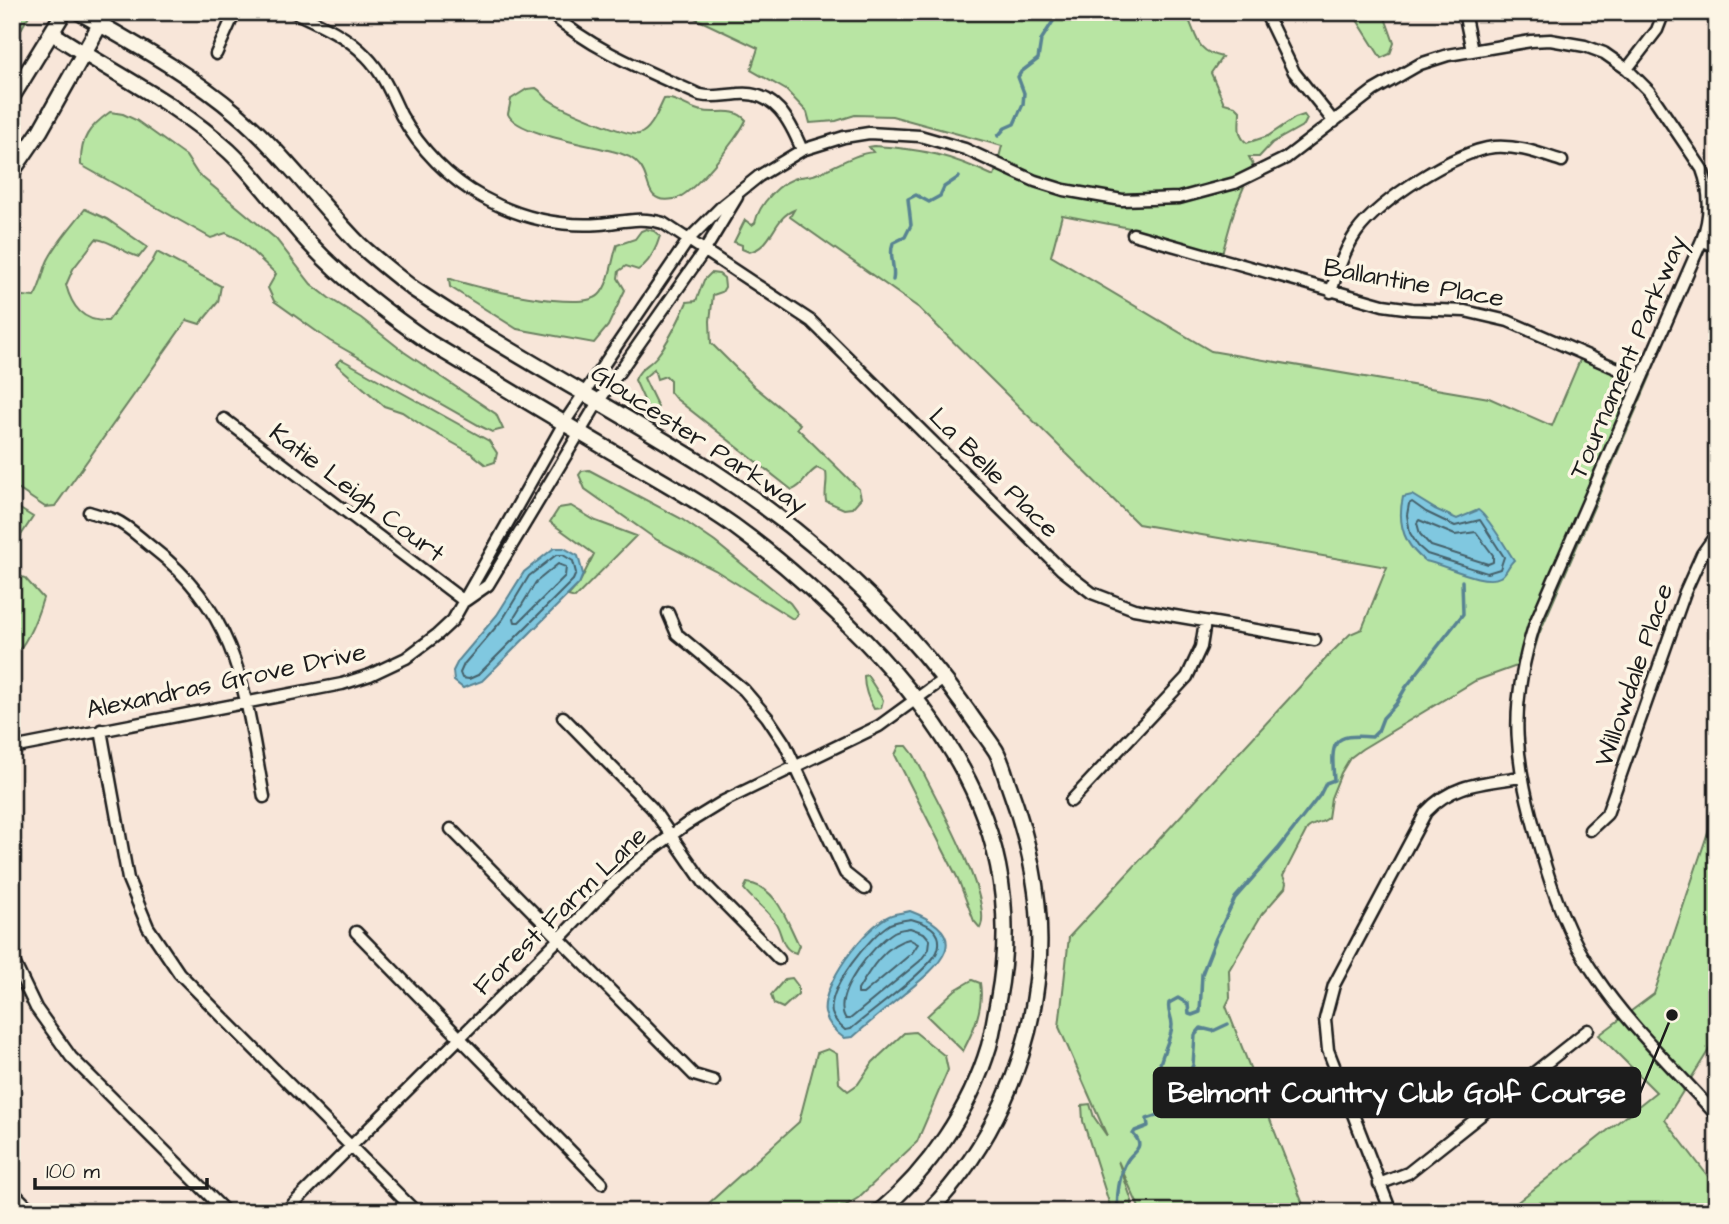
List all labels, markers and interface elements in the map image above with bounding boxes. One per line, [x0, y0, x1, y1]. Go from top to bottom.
street label: Tournament Parkway [1560, 230, 1697, 485]
street label: Ballantine Place [1321, 249, 1507, 317]
street label: Gloucester Parkway [583, 355, 814, 524]
street label: La Belle Place [921, 400, 1067, 546]
street label: Katie Leigh Court [260, 415, 453, 573]
street label: Willowdale Place [1586, 578, 1682, 772]
street label: Alexandras Grove Drive [83, 634, 369, 728]
street label: Forest Farm Lane [465, 818, 655, 1004]
callout: Belmont Country Club Golf Course [1154, 1068, 1640, 1117]
text: Belmont Country Club Golf Course [1168, 1074, 1626, 1116]
scale bar [35, 1147, 206, 1191]
text: 100 m [46, 1157, 101, 1186]

